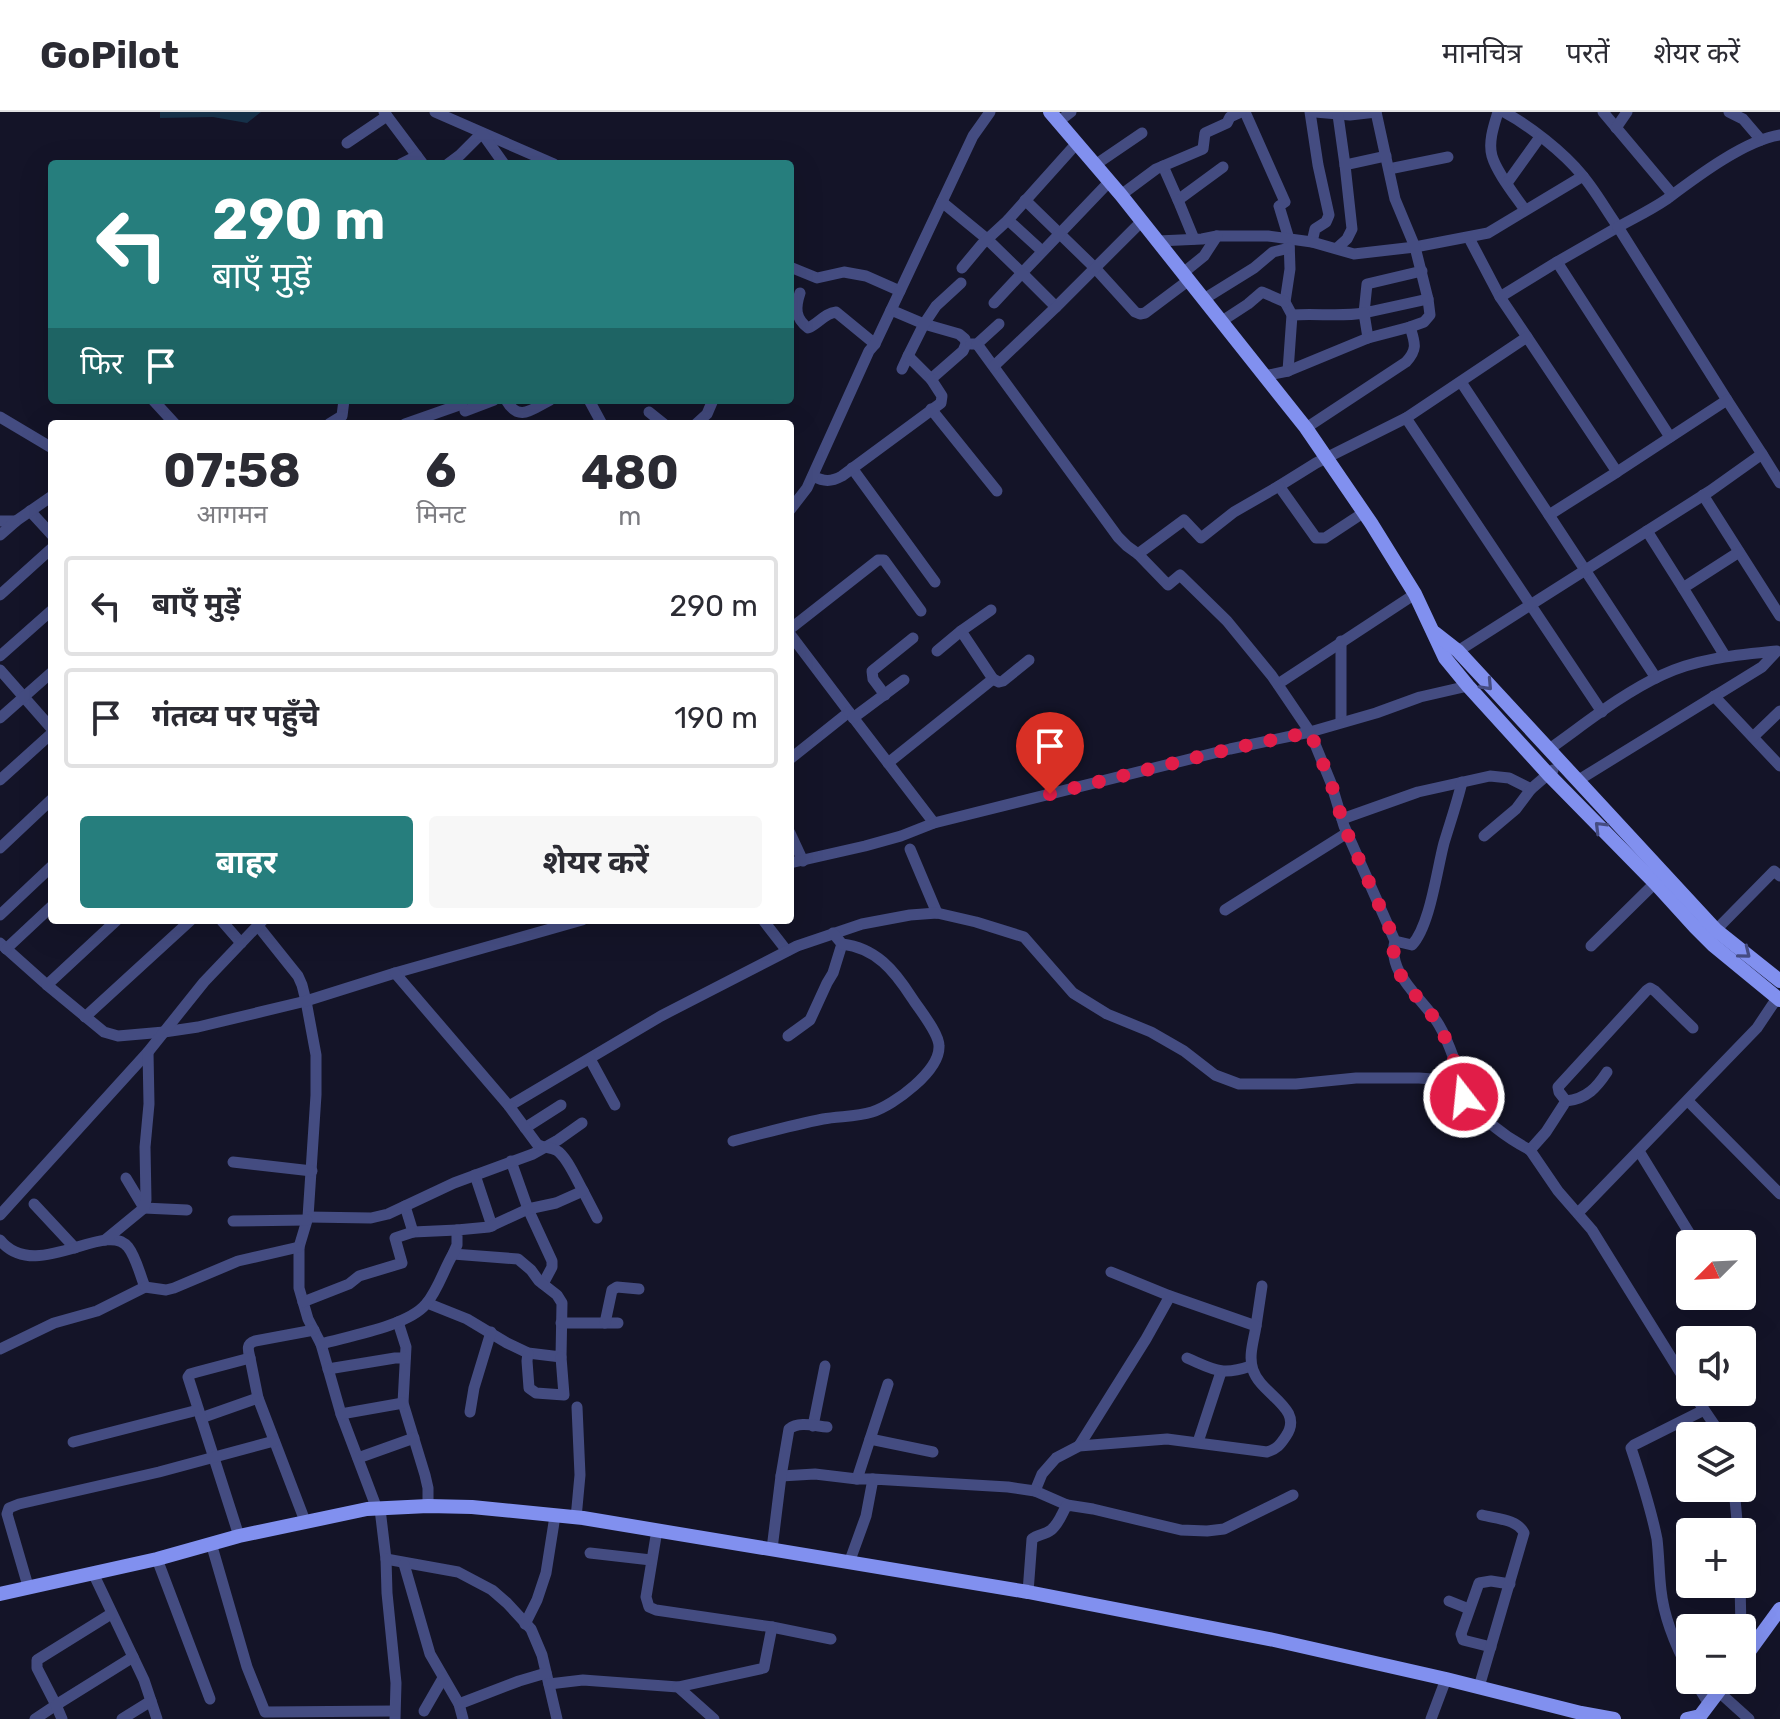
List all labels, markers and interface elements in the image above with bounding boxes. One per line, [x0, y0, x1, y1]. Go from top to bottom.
text: GoPilot [40, 32, 179, 78]
text: मानचित्र [1442, 37, 1522, 70]
text: परतें [1566, 37, 1609, 70]
text: शेयर करें [1653, 37, 1740, 70]
text: 290 m [212, 187, 386, 253]
icon: left [80, 192, 184, 296]
text: बाएँ मुड़ें [212, 254, 311, 297]
icon: arrive [139, 344, 183, 388]
text: फिर [80, 346, 123, 382]
text: 07:58 [163, 442, 301, 499]
text: 6 [425, 442, 456, 499]
text: 480 [581, 444, 679, 501]
text: आगमन [196, 499, 268, 530]
text: मिनट [416, 499, 466, 530]
text: m [618, 501, 641, 532]
icon: left [84, 584, 128, 628]
text: बाएँ मुड़ें [152, 586, 241, 622]
text: 290 m [670, 588, 758, 624]
one-way arrow [1478, 675, 1492, 690]
icon: arrive [84, 696, 128, 740]
text: गंतव्य पर पहुँचे [152, 698, 319, 734]
text: 190 m [674, 700, 758, 736]
pin [1016, 712, 1084, 794]
icon: arrive [1028, 724, 1072, 768]
button: बाहर [80, 816, 413, 908]
button: शेयर करें [429, 816, 762, 908]
one-way arrow [1595, 822, 1609, 836]
one-way arrow [1736, 943, 1751, 957]
position arrow [1422, 1055, 1506, 1139]
north arrow [1676, 1230, 1756, 1310]
map controls [1676, 1230, 1756, 1694]
button: sound [1676, 1326, 1756, 1406]
button: layers [1676, 1422, 1756, 1502]
button: + [1676, 1518, 1756, 1598]
button: − [1676, 1614, 1756, 1694]

